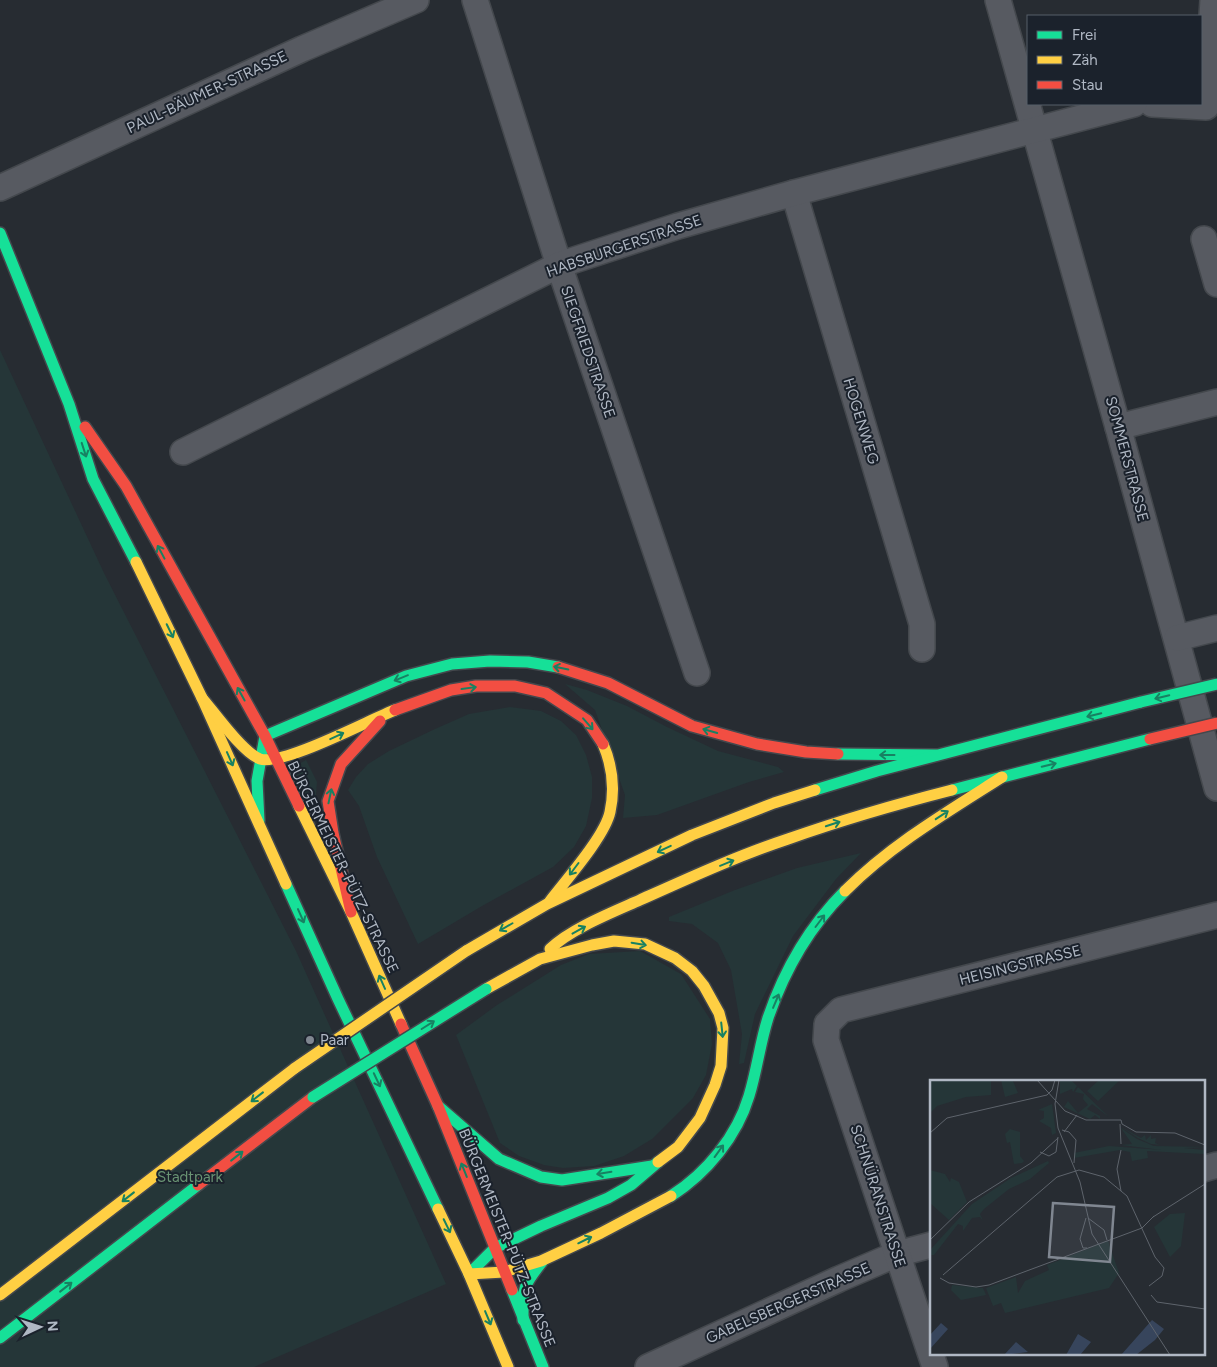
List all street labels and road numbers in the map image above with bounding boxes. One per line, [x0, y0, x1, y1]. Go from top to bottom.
street label: PAUL-BÄUMER-STRASSE [124, 47, 290, 137]
street label: HABSBURGERSTRASSE [544, 211, 704, 281]
street label: SIEGFRIEDSTRASSE [557, 283, 619, 421]
street label: HOGENWEG [839, 376, 883, 466]
street label: SOMMERSTRASSE [1102, 394, 1152, 524]
street label: BÜRGERMEISTER-PÜTZ-STRASSE [284, 758, 402, 976]
street label: HEISINGSTRASSE [957, 941, 1083, 989]
street label: SCHNÜRANSTRASSE [846, 1122, 910, 1270]
street label: BÜRGERMEISTER-PÜTZ-STRASSE [455, 1126, 559, 1350]
street label: GABELSBERGERSTRASSE [703, 1259, 873, 1347]

